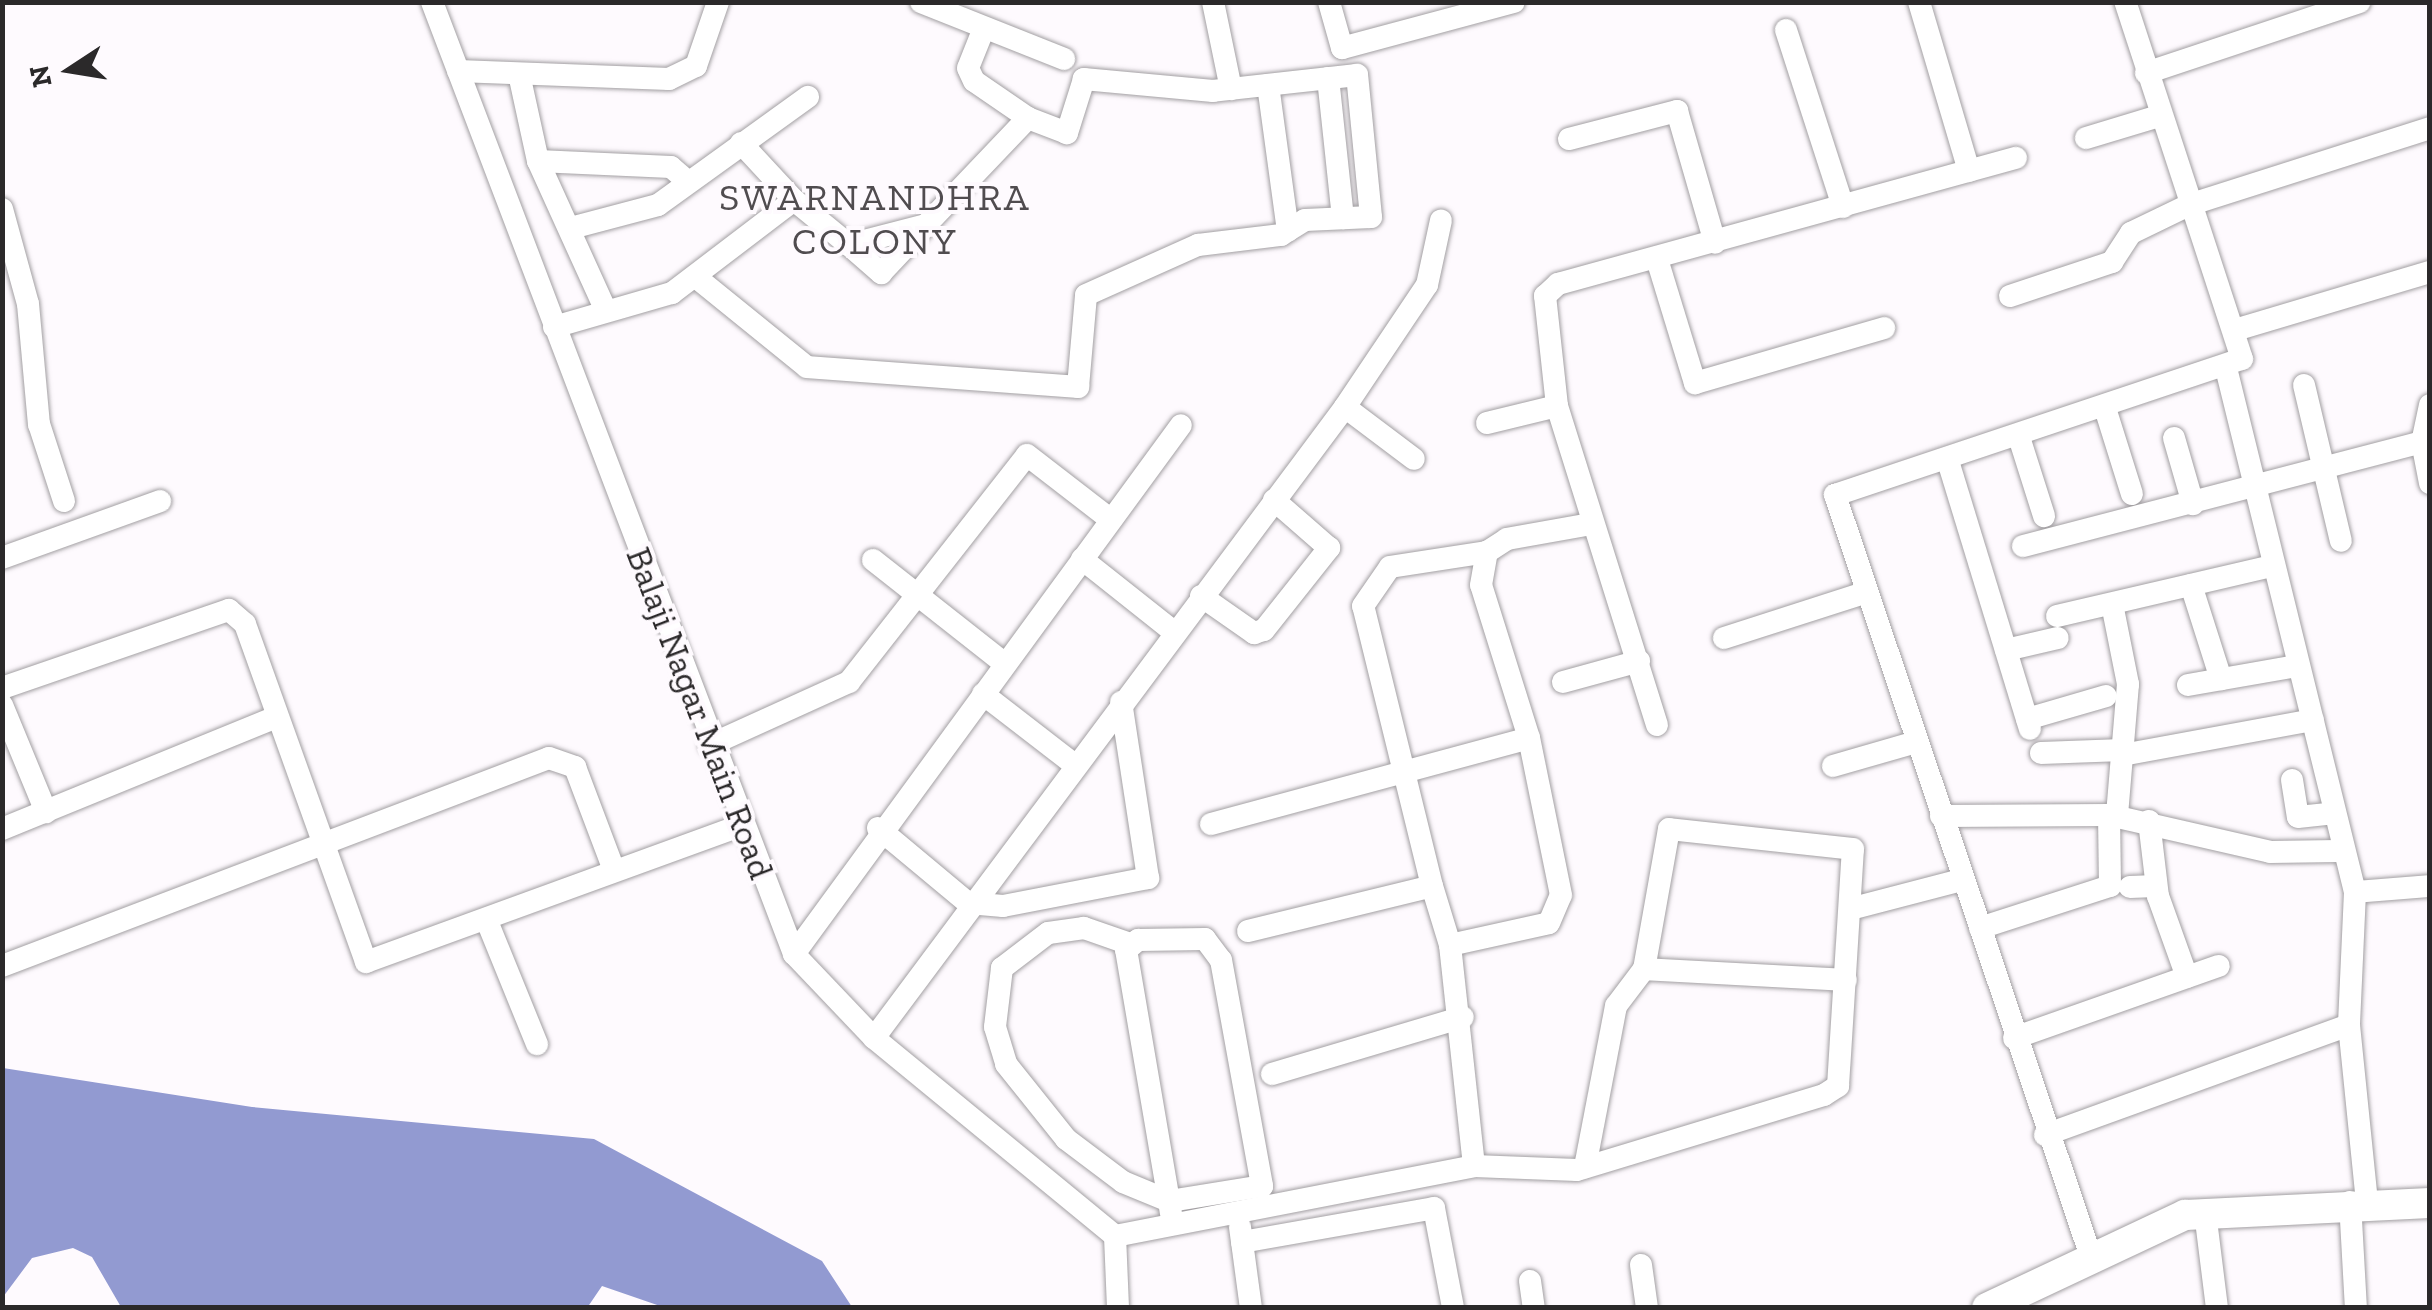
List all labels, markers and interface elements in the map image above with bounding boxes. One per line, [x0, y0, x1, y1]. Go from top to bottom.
north arrow [20, 20, 120, 120]
text: N [22, 63, 59, 90]
district label: SWARNANDHRA COLONY [719, 175, 1031, 264]
street label: Balaji Nagar Main Road [617, 541, 783, 885]

